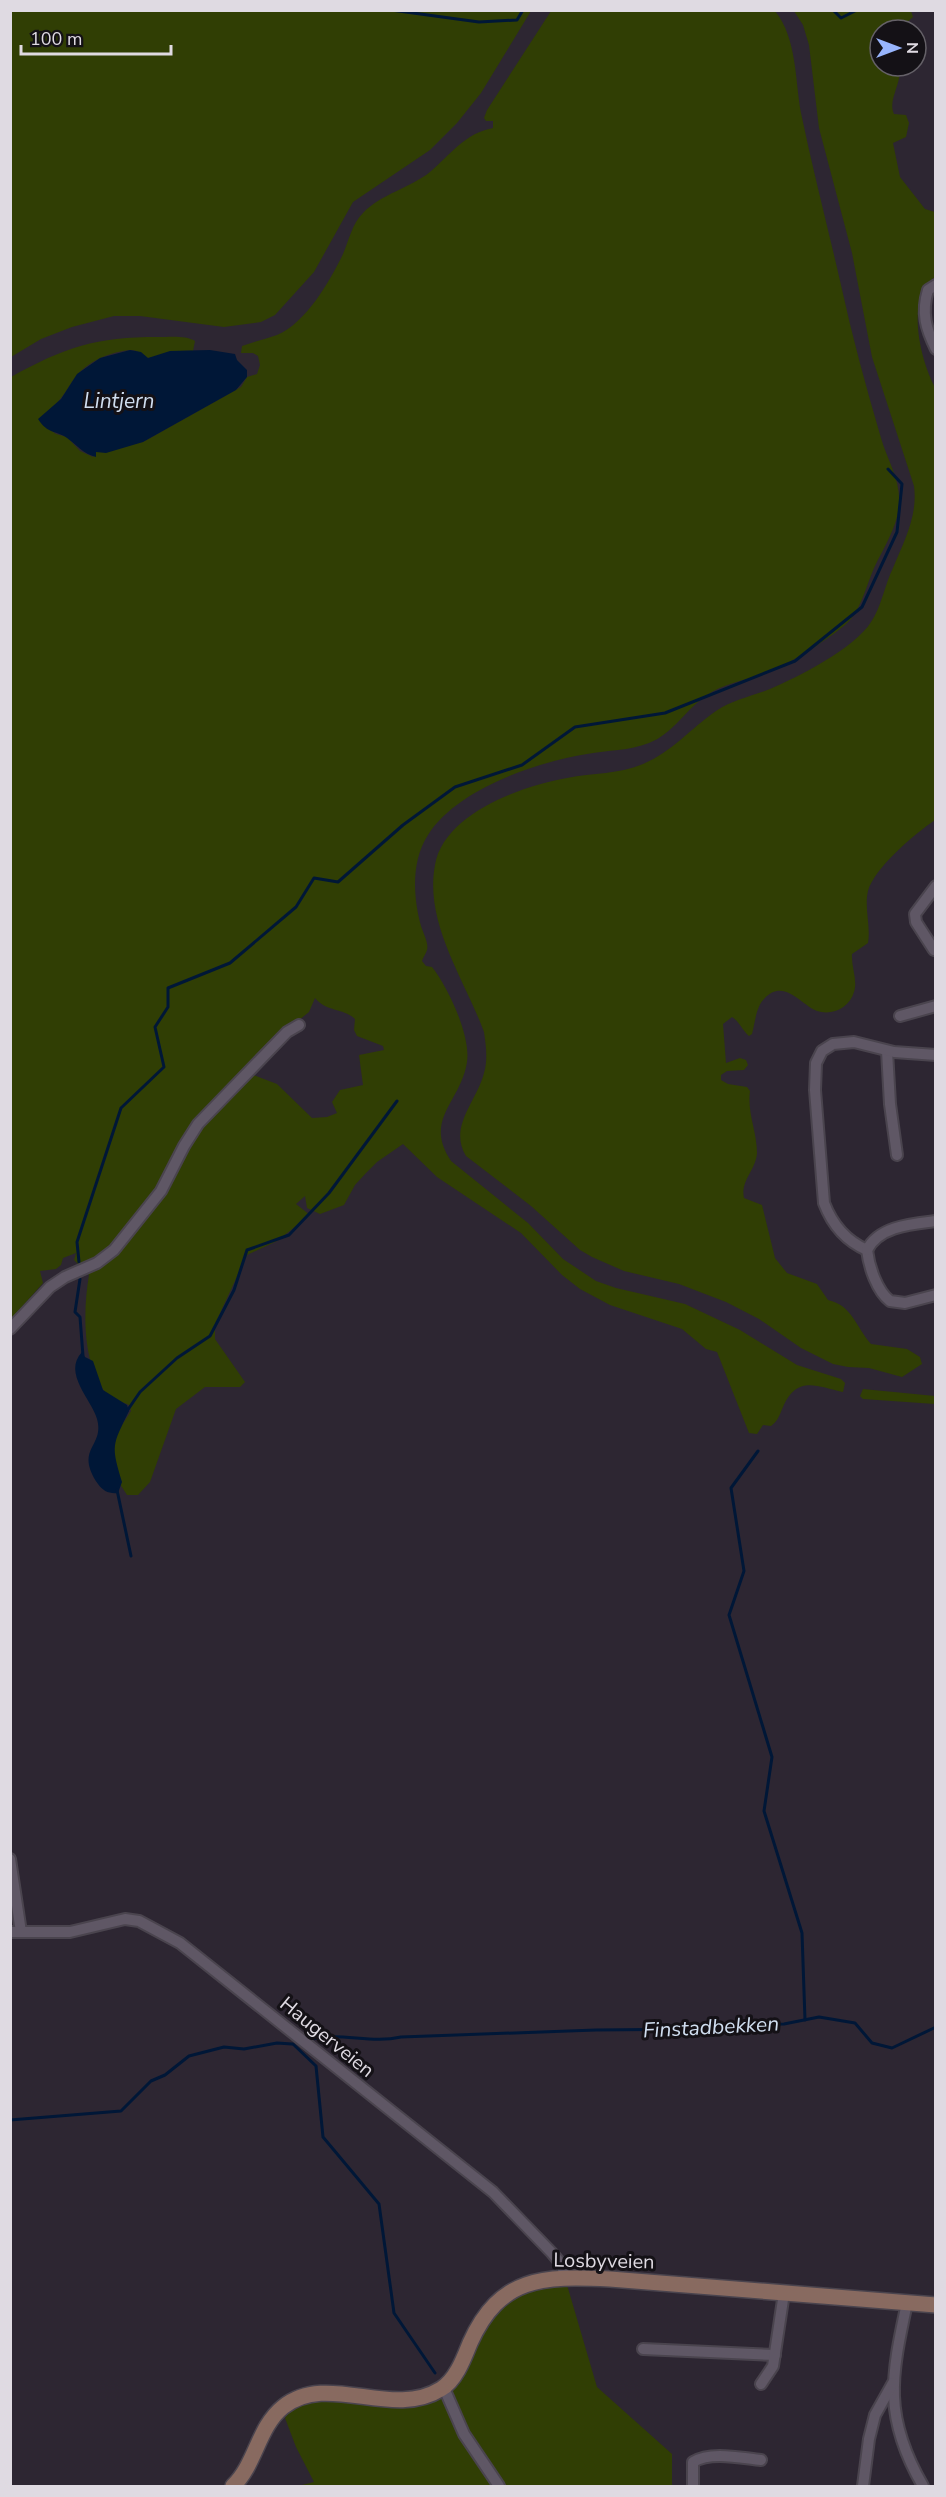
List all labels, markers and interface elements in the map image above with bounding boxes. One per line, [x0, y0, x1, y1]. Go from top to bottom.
scale bar [21, 18, 171, 56]
north arrow [868, 18, 928, 78]
text: 100 m [30, 27, 82, 51]
text: N [901, 42, 923, 54]
water label: Lintjern [83, 387, 155, 415]
street label: Haugerveien [274, 1990, 380, 2084]
water label: Finstadbekken [642, 2009, 780, 2045]
street label: Losbyveien [553, 2247, 655, 2275]

